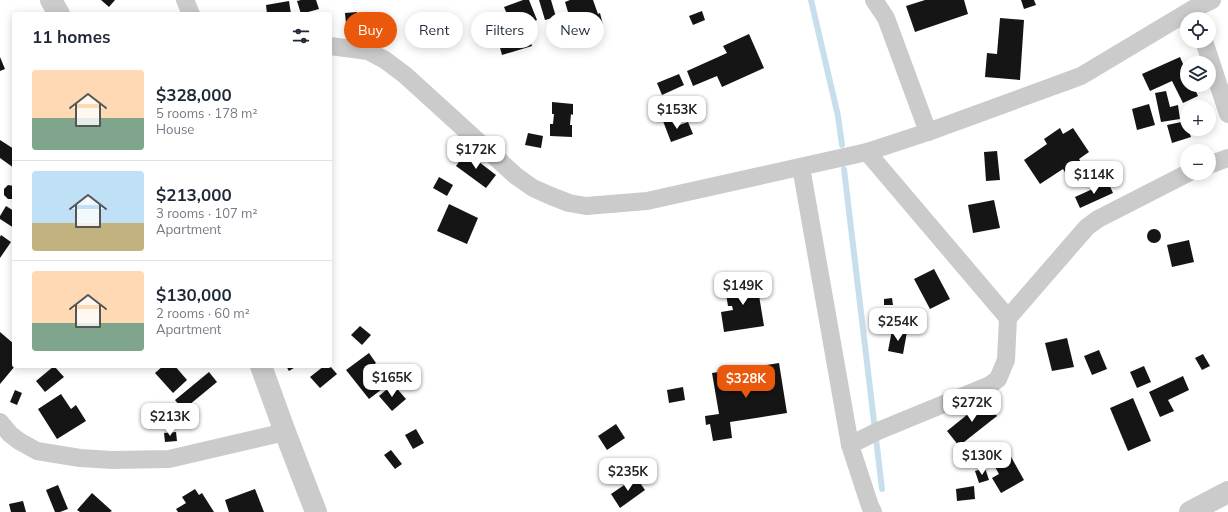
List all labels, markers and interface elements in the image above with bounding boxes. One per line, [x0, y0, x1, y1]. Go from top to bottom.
chip: Buy [344, 12, 397, 48]
chip: Rent [405, 12, 463, 48]
chip: Filters [471, 12, 538, 48]
chip: New [546, 12, 604, 48]
map controls [1180, 12, 1216, 180]
button: locate [1180, 12, 1216, 48]
icon: filters [290, 25, 312, 47]
text: 11 homes [32, 26, 111, 47]
button: layers [1180, 56, 1216, 92]
text: $328,000 [156, 84, 232, 105]
icon: home [64, 86, 112, 134]
pin: $153K [649, 96, 705, 130]
button: + [1180, 100, 1216, 136]
text: $153K [657, 101, 697, 117]
text: 5 rooms · 178 m² [156, 105, 257, 121]
text: House [156, 121, 194, 137]
pin: $172K [448, 136, 504, 170]
text: $172K [456, 141, 496, 157]
button: − [1180, 144, 1216, 180]
pin: $114K [1066, 161, 1122, 195]
text: $114K [1074, 166, 1114, 182]
text: $213,000 [156, 184, 232, 205]
icon: home [64, 187, 112, 235]
text: 3 rooms · 107 m² [156, 205, 257, 221]
text: Apartment [156, 221, 221, 237]
pin: $149K [715, 272, 771, 306]
text: $149K [723, 277, 763, 293]
text: $130,000 [156, 284, 232, 305]
icon: home [64, 287, 112, 335]
text: 2 rooms · 60 m² [156, 305, 250, 321]
pin: $254K [870, 308, 926, 342]
text: $254K [878, 313, 918, 329]
text: Apartment [156, 321, 221, 337]
pin: $165K [364, 364, 420, 398]
pin: $328K [718, 365, 774, 399]
text: $165K [372, 369, 412, 385]
text: $328K [726, 370, 766, 386]
pin: $272K [944, 389, 1000, 423]
text: $272K [952, 394, 992, 410]
pin: $213K [142, 403, 198, 437]
text: $213K [150, 408, 190, 424]
pin: $130K [954, 442, 1010, 476]
text: $130K [962, 447, 1002, 463]
pin: $235K [600, 458, 656, 492]
text: $235K [608, 463, 648, 479]

